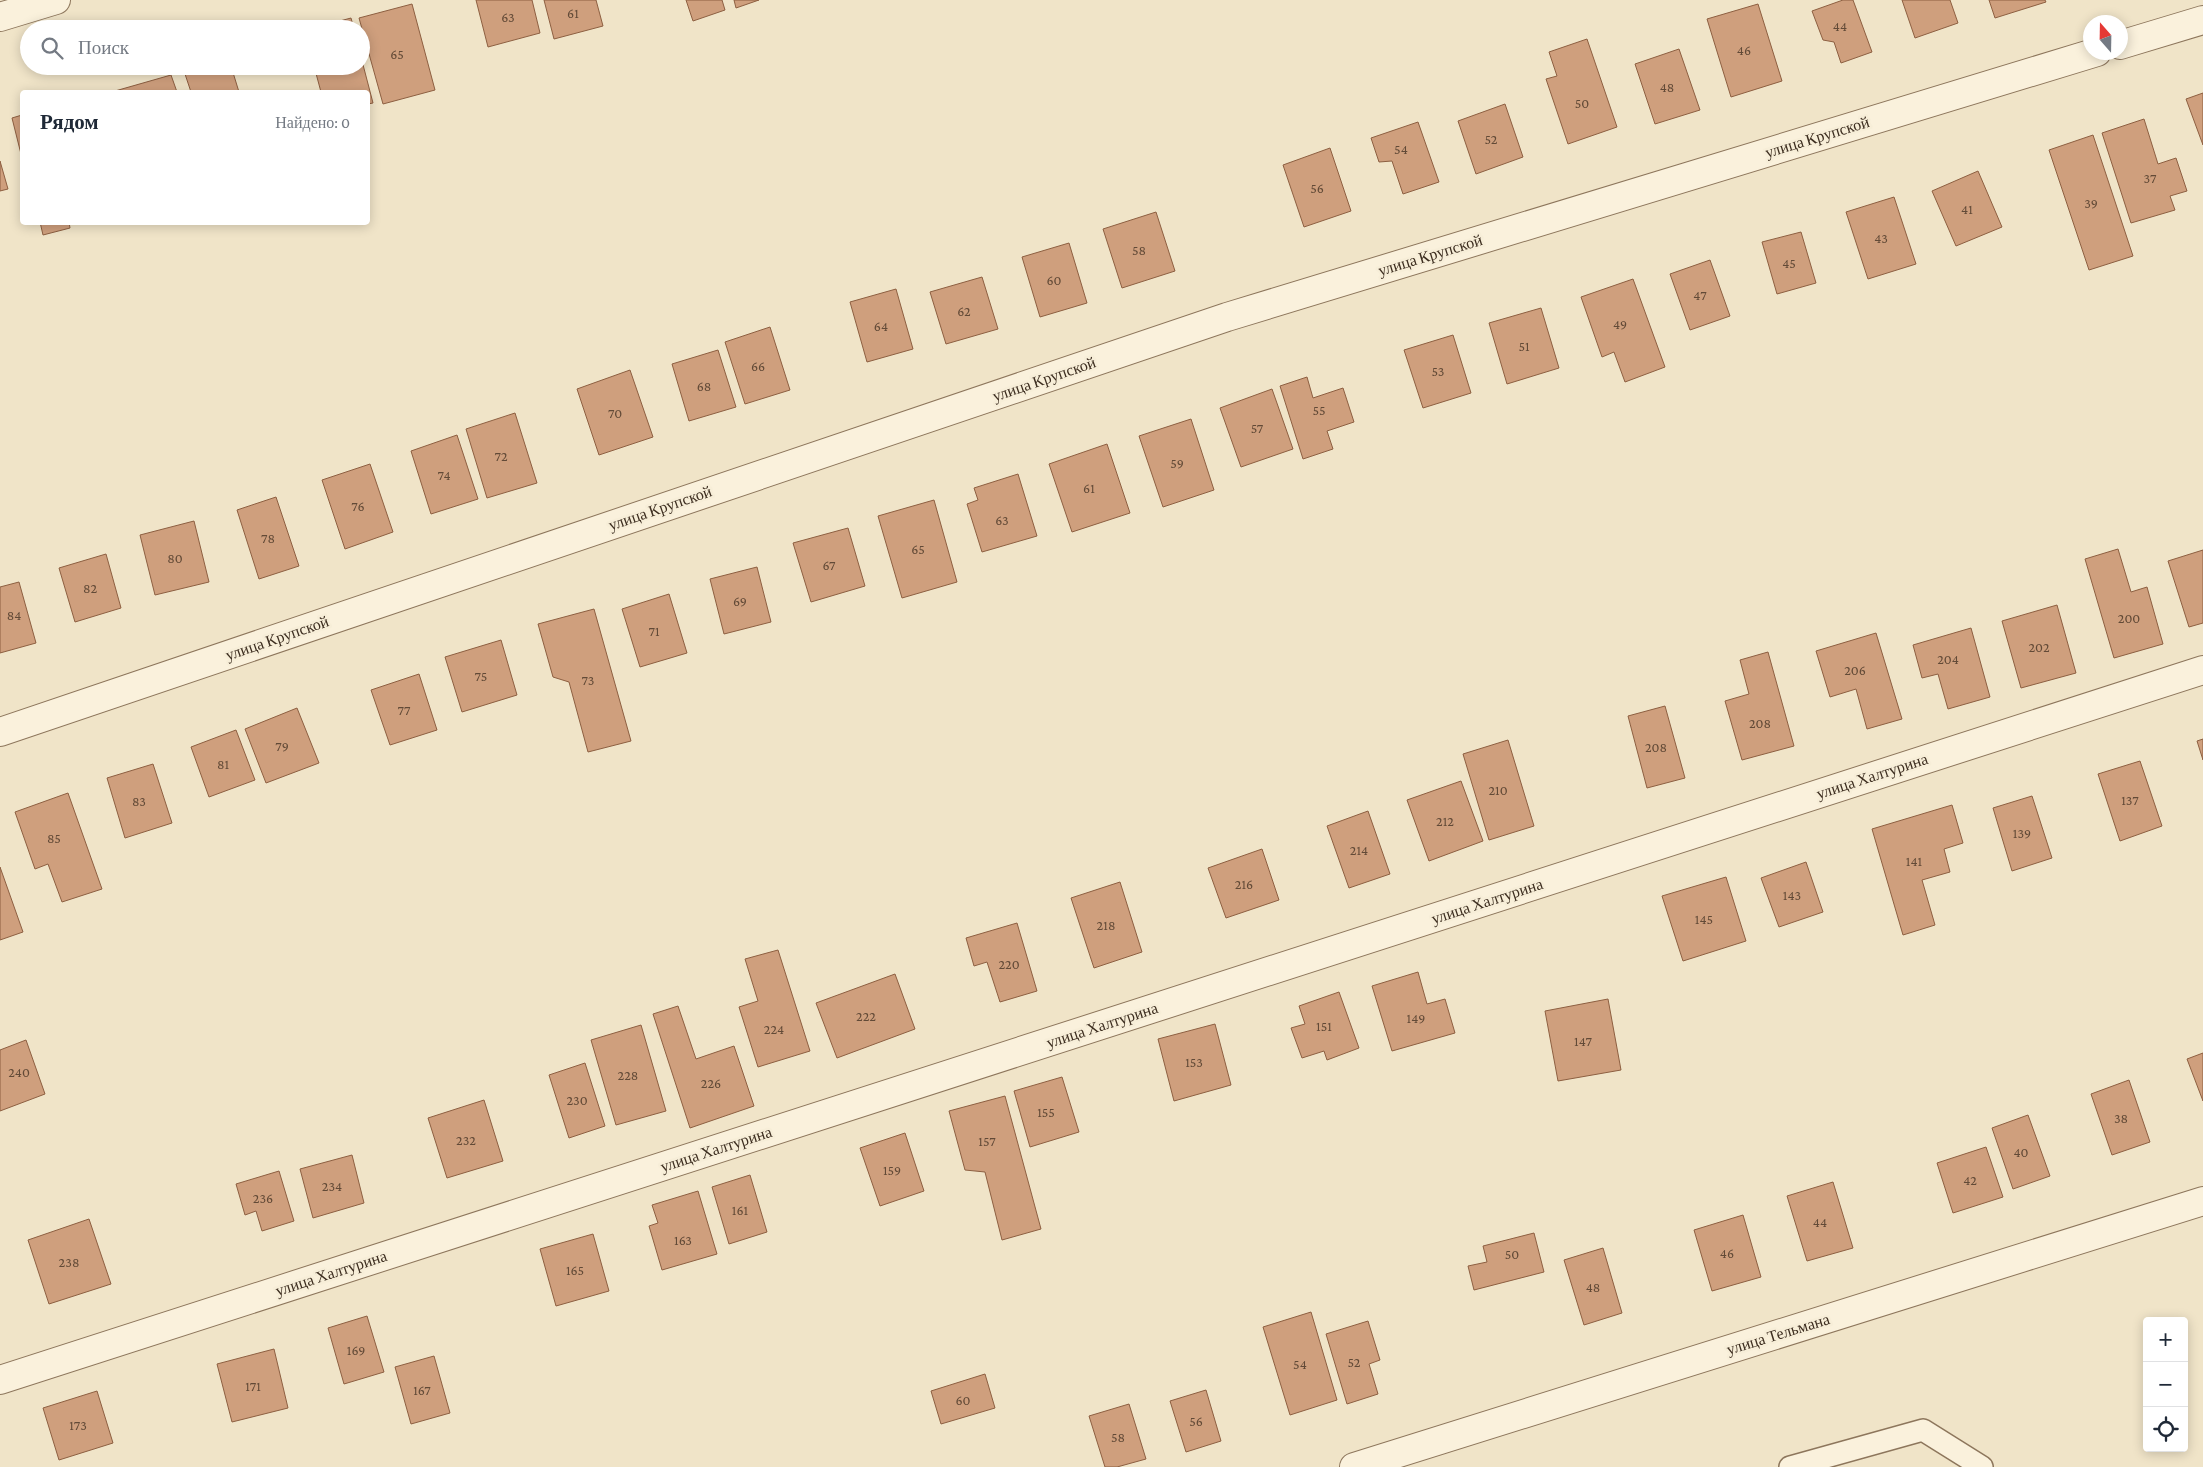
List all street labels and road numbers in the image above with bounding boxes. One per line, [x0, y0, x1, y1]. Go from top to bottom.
street label: улица Крупской [1763, 113, 1872, 162]
street label: улица Крупской [1376, 231, 1485, 280]
street label: улица Крупской [990, 353, 1099, 406]
street label: улица Крупской [606, 482, 715, 535]
street label: улица Крупской [223, 612, 332, 665]
street label: улица Халтурина [1814, 750, 1930, 803]
street label: улица Халтурина [1429, 875, 1545, 928]
street label: улица Халтурина [1044, 999, 1160, 1052]
street label: улица Халтурина [658, 1123, 774, 1176]
street label: улица Халтурина [273, 1247, 389, 1300]
street label: улица Тельмана [1724, 1310, 1832, 1359]

